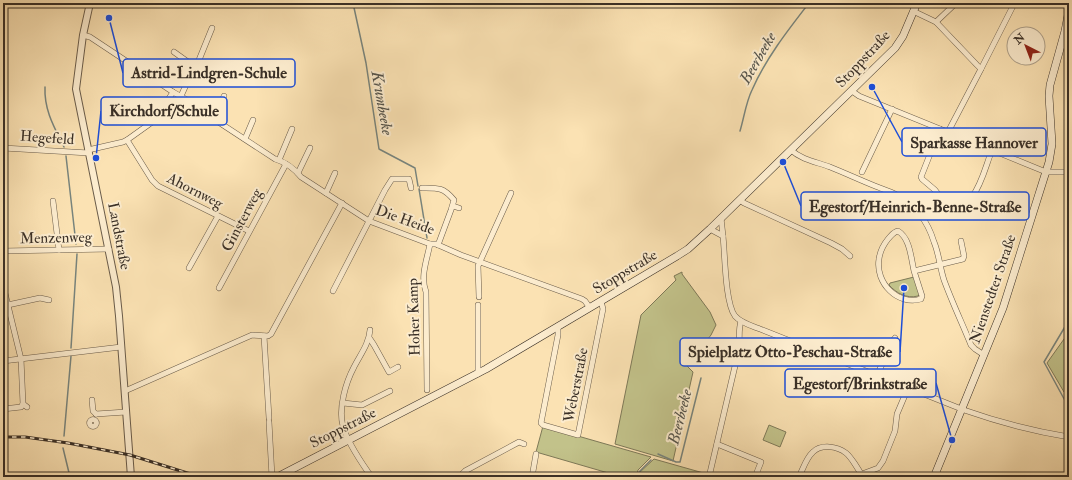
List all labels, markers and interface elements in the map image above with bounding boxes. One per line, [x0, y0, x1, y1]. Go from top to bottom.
street label: Stoppstraße [832, 26, 895, 92]
north arrow [1006, 26, 1046, 66]
water label: Beerbeeke [735, 28, 781, 88]
text: N [1011, 30, 1029, 48]
callout: Astrid-Lindgren-Schule [123, 59, 295, 87]
text: Astrid-Lindgren-Schule [130, 63, 287, 84]
water label: Krumbeeke [366, 68, 398, 137]
callout: Kirchdorf/Schule [101, 97, 227, 125]
text: Kirchdorf/Schule [109, 101, 219, 121]
street label: Hegefeld [19, 127, 75, 149]
callout: Sparkasse Hannover [902, 128, 1046, 156]
text: Sparkasse Hannover [910, 133, 1039, 154]
street label: Ahornweg [163, 168, 227, 213]
street label: Ginsterweg [217, 185, 267, 255]
callout: Egestorf/Heinrich-Benne-Straße [801, 192, 1029, 220]
text: Egestorf/Heinrich-Benne-Straße [809, 197, 1022, 218]
street label: Landstraße [103, 201, 135, 271]
street label: Die Heide [373, 201, 437, 239]
street label: Menzenweg [20, 228, 93, 248]
street label: Nienstedter Straße [965, 232, 1021, 346]
street label: Stoppstraße [589, 245, 661, 299]
street label: Hoher Kamp [403, 277, 426, 356]
callout: Spielplatz Otto-Peschau-Straße [680, 338, 900, 366]
text: Spielplatz Otto-Peschau-Straße [688, 342, 892, 363]
street label: Weberstraße [559, 346, 593, 425]
callout: Egestorf/Brinkstraße [785, 369, 936, 397]
text: Egestorf/Brinkstraße [793, 374, 928, 395]
water label: Beerbeeke [663, 387, 697, 448]
street label: Stoppstraße [307, 403, 380, 454]

